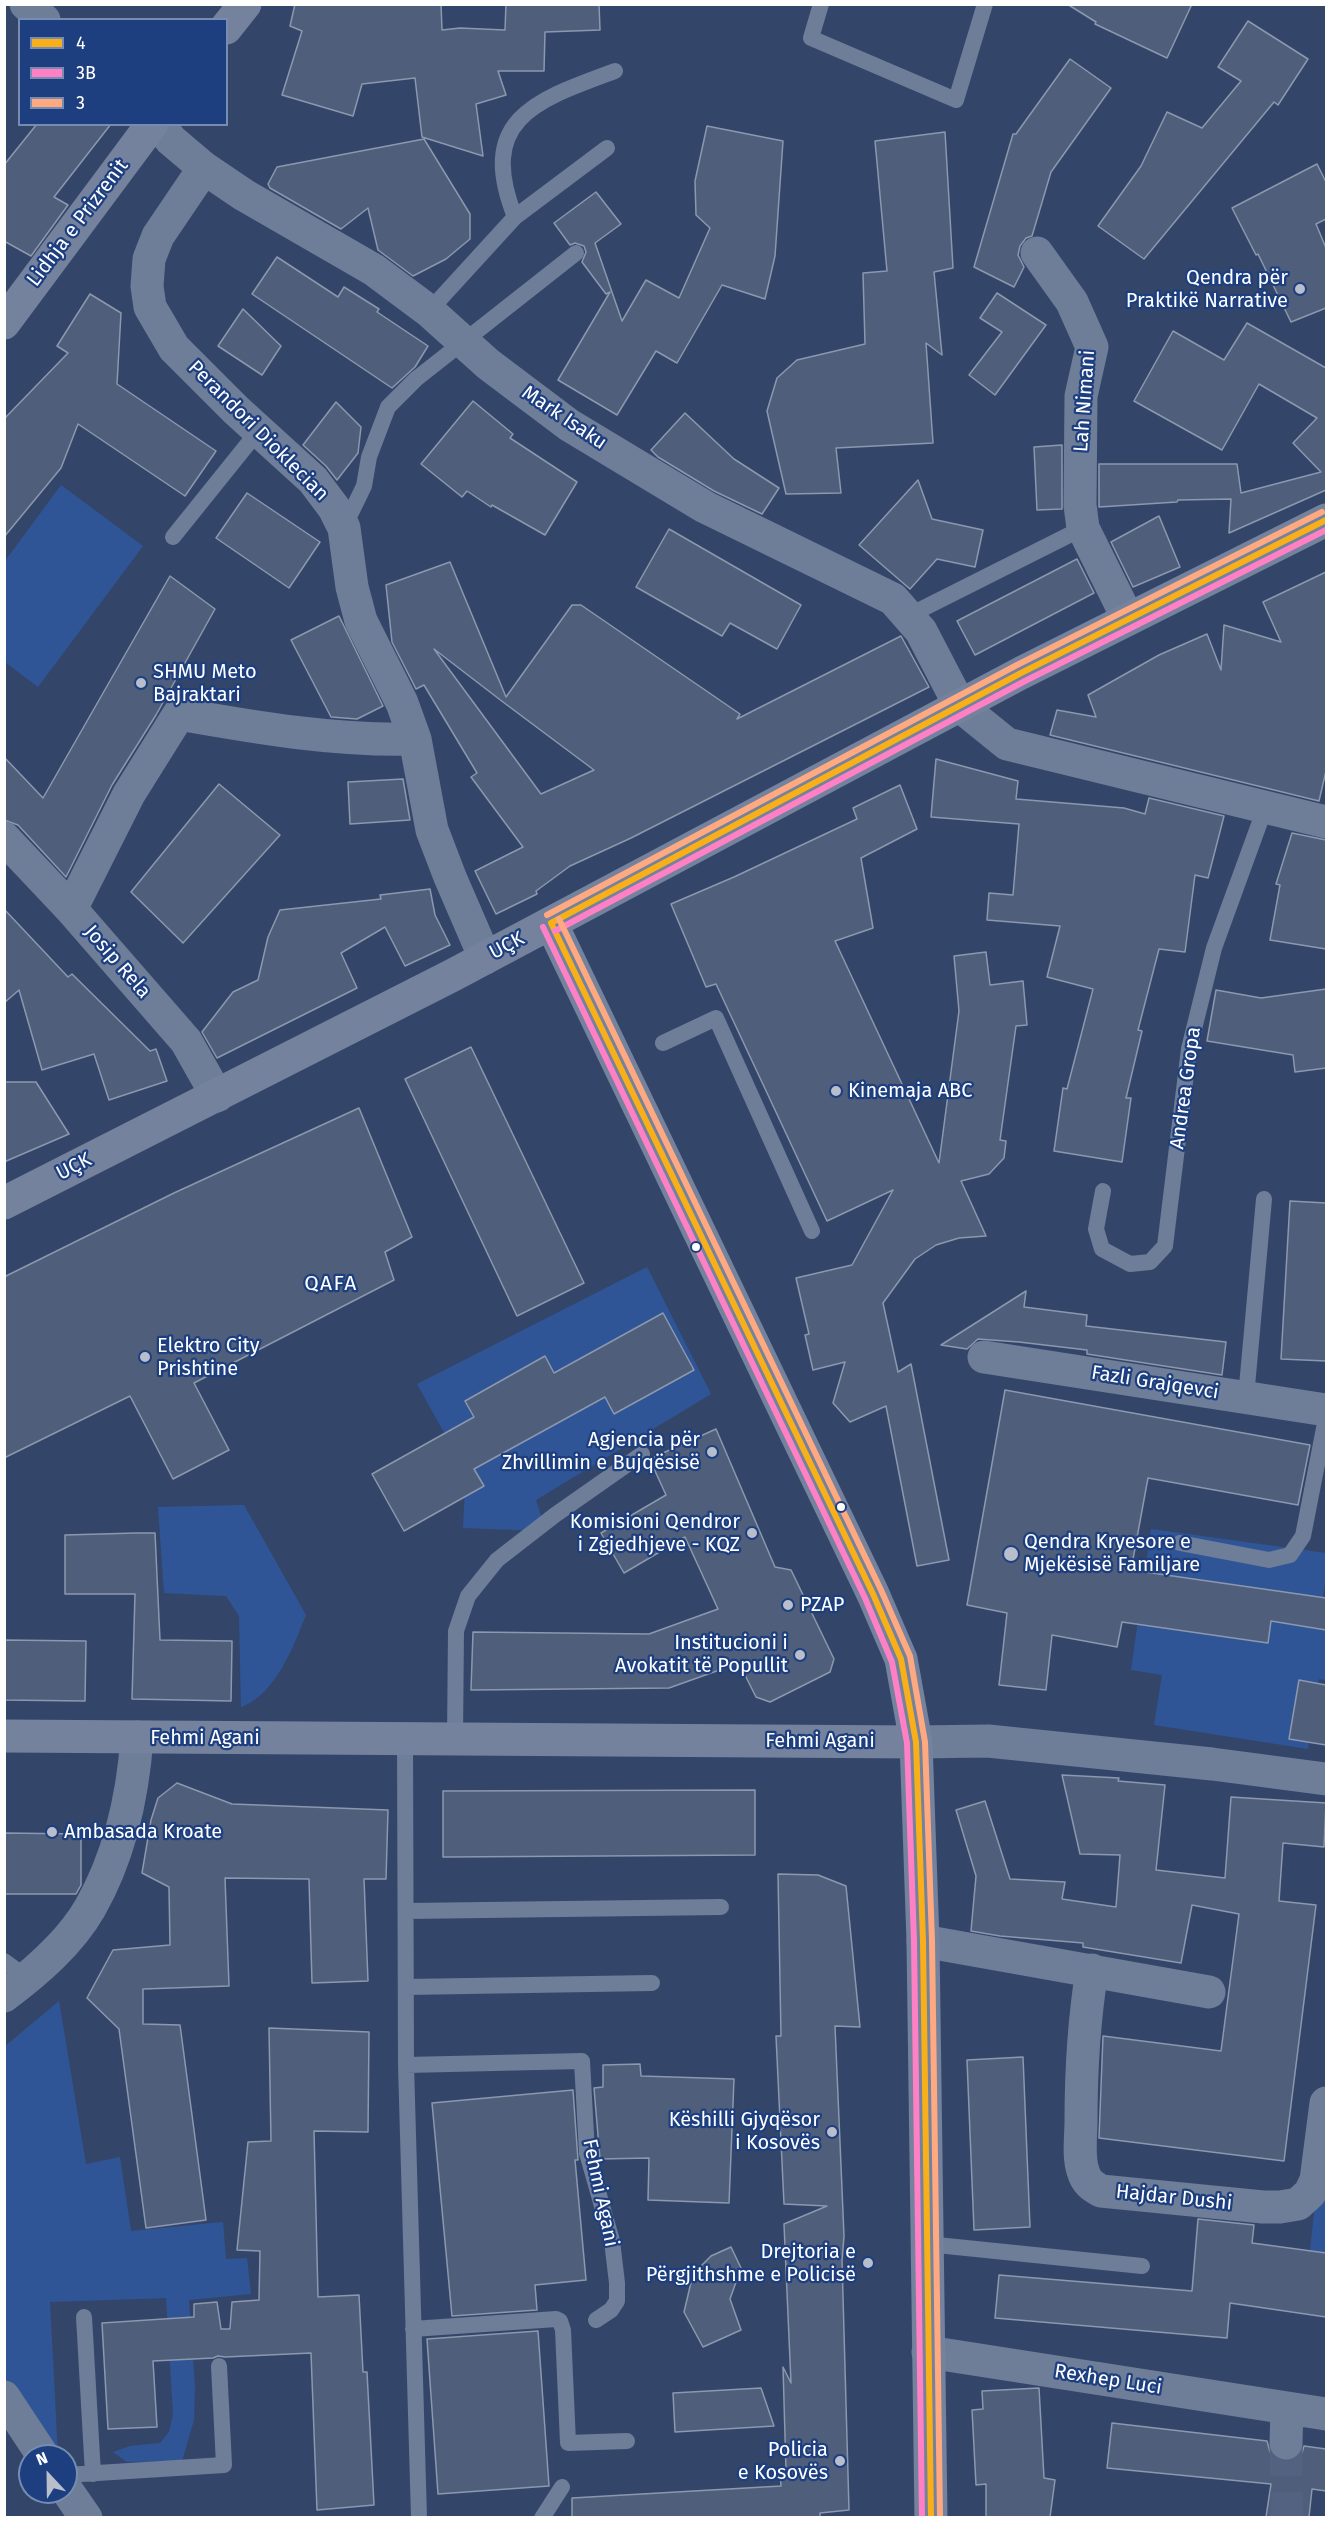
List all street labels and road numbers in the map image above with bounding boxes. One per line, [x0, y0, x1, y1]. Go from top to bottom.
street label: Lidhja e Prizrenit [22, 155, 134, 291]
street label: Lah Nimani [1069, 349, 1101, 453]
street label: Perandori Dioklecian [183, 356, 333, 506]
street label: Mark Isaku [517, 381, 611, 455]
street label: Josip Rela [79, 920, 155, 1004]
street label: UÇK [485, 927, 529, 965]
street label: Andrea Gropa [1166, 1025, 1206, 1151]
street label: UÇK [52, 1148, 96, 1186]
street label: Fazli Grajqevci [1090, 1361, 1220, 1405]
street label: Fehmi Agani [150, 1726, 260, 1750]
street label: Fehmi Agani [765, 1729, 875, 1753]
street label: Fehmi Agani [577, 2137, 623, 2249]
street label: Hajdar Dushi [1115, 2180, 1233, 2216]
street label: Rexhep Luci [1053, 2360, 1163, 2400]

